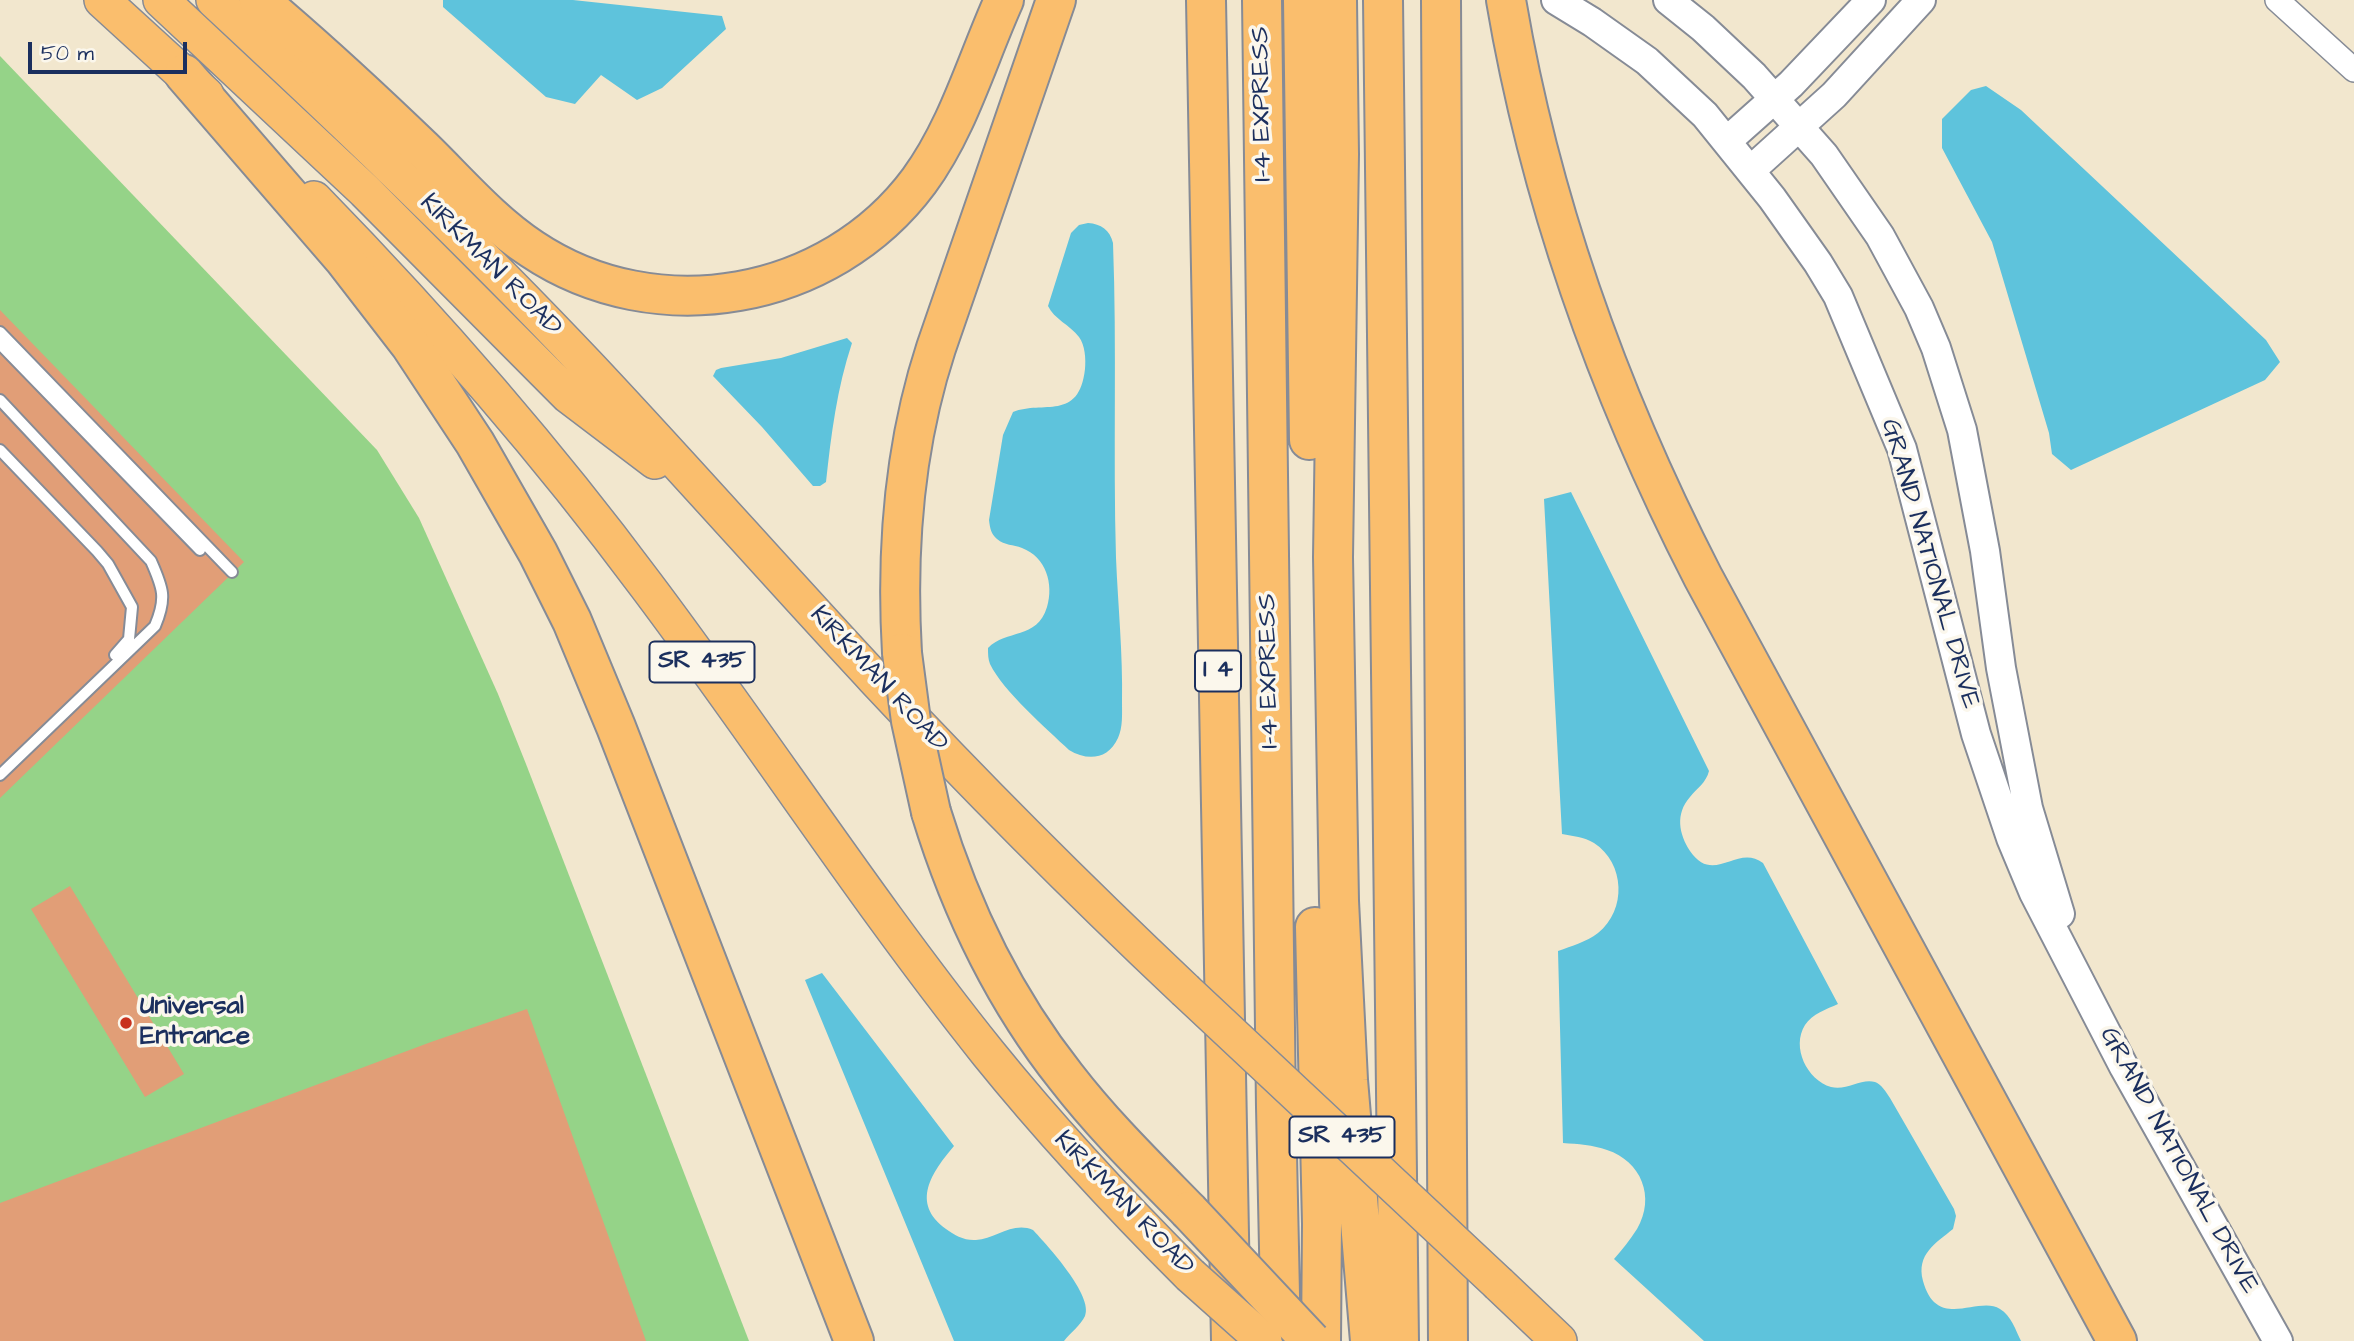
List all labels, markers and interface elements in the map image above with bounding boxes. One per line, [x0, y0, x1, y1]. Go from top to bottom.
street label: I-4 EXPRESS [1246, 26, 1280, 182]
scale bar [32, 28, 191, 72]
text: 50 m [41, 39, 94, 68]
street label: KIRKMAN ROAD [412, 188, 568, 344]
street label: GRAND NATIONAL DRIVE [1873, 416, 1985, 712]
street label: I-4 EXPRESS [1253, 593, 1287, 749]
street label: KIRKMAN ROAD [802, 601, 954, 759]
road number: SR 435 [650, 642, 754, 682]
road number: I 4 [1195, 650, 1241, 692]
place label: Universal Entrance [140, 992, 250, 1054]
marker: Universal Entrance [118, 1015, 134, 1031]
street label: GRAND NATIONAL DRIVE [2092, 1022, 2264, 1300]
road number: SR 435 [1290, 1116, 1394, 1157]
street label: KIRKMAN ROAD [1046, 1125, 1200, 1283]

